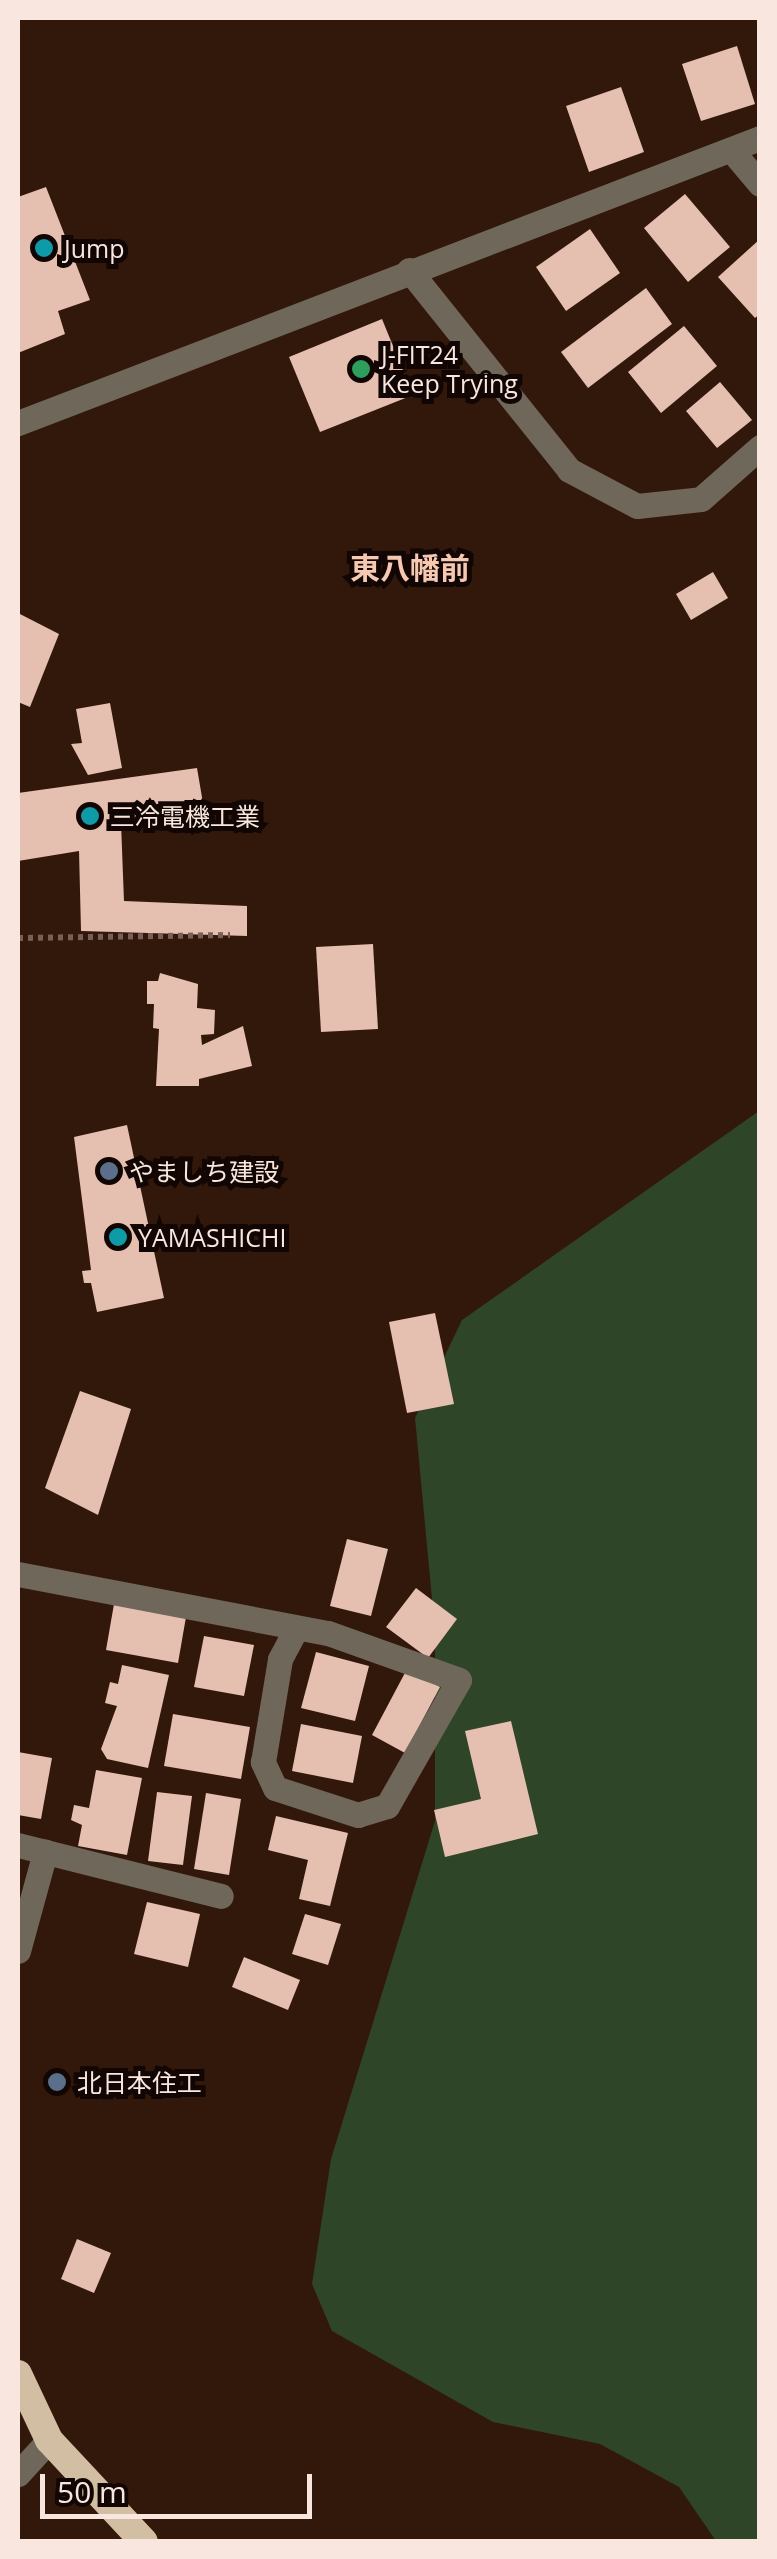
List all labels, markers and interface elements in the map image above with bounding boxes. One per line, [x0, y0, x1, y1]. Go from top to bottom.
place label: Jump [64, 233, 124, 263]
marker: Jump [33, 237, 55, 259]
place label: J-FIT24 Keep Trying [381, 340, 518, 399]
marker: J-FIT24 Keep Trying [350, 358, 372, 380]
district label: 東八幡前 [350, 550, 470, 586]
place label: 三冷電機工業 [110, 801, 260, 831]
marker: 三冷電機工業 [79, 805, 101, 827]
place label: やましち建設 [129, 1156, 279, 1186]
marker: やましち建設 [98, 1160, 120, 1182]
place label: YAMASHICHI [138, 1222, 286, 1252]
marker: YAMASHICHI [107, 1226, 129, 1248]
place label: 北日本住工 [77, 2067, 202, 2097]
marker: 北日本住工 [46, 2071, 68, 2093]
scale bar [45, 2454, 318, 2516]
text: 50 m [57, 2471, 127, 2512]

